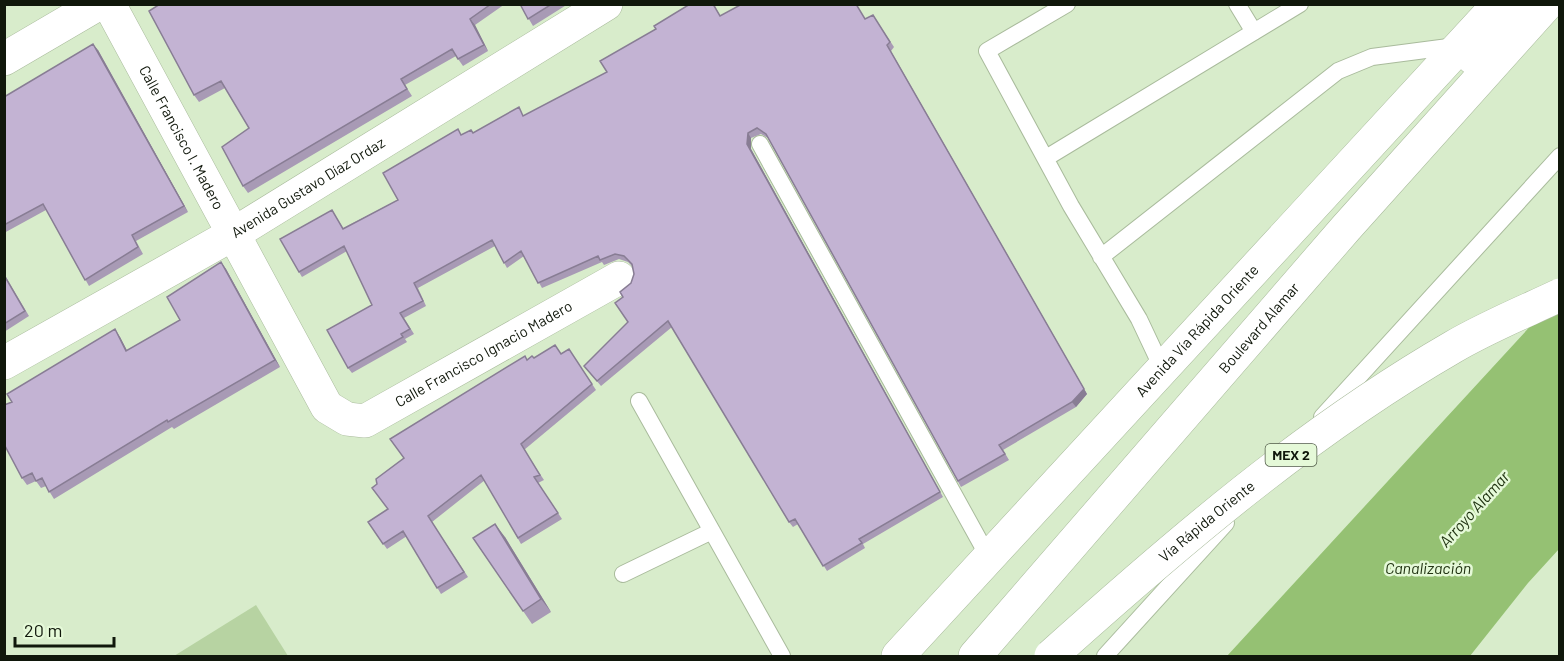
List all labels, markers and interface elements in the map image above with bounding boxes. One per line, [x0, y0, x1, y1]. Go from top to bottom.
street label: Calle Francisco I. Madero [136, 62, 228, 212]
street label: Avenida Gustavo Díaz Ordaz [228, 133, 388, 241]
street label: Avenida Vía Rápida Oriente [1132, 261, 1262, 400]
street label: Boulevard Alamar [1214, 278, 1303, 376]
street label: Calle Francisco Ignacio Madero [392, 296, 575, 410]
road number: MEX 2 [1266, 444, 1316, 466]
water label: Arroyo Alamar [1435, 466, 1514, 551]
street label: Vía Rápida Oriente [1155, 476, 1258, 565]
water label: Canalización [1385, 558, 1471, 577]
scale bar [15, 610, 114, 648]
text: 20 m [24, 619, 62, 641]

